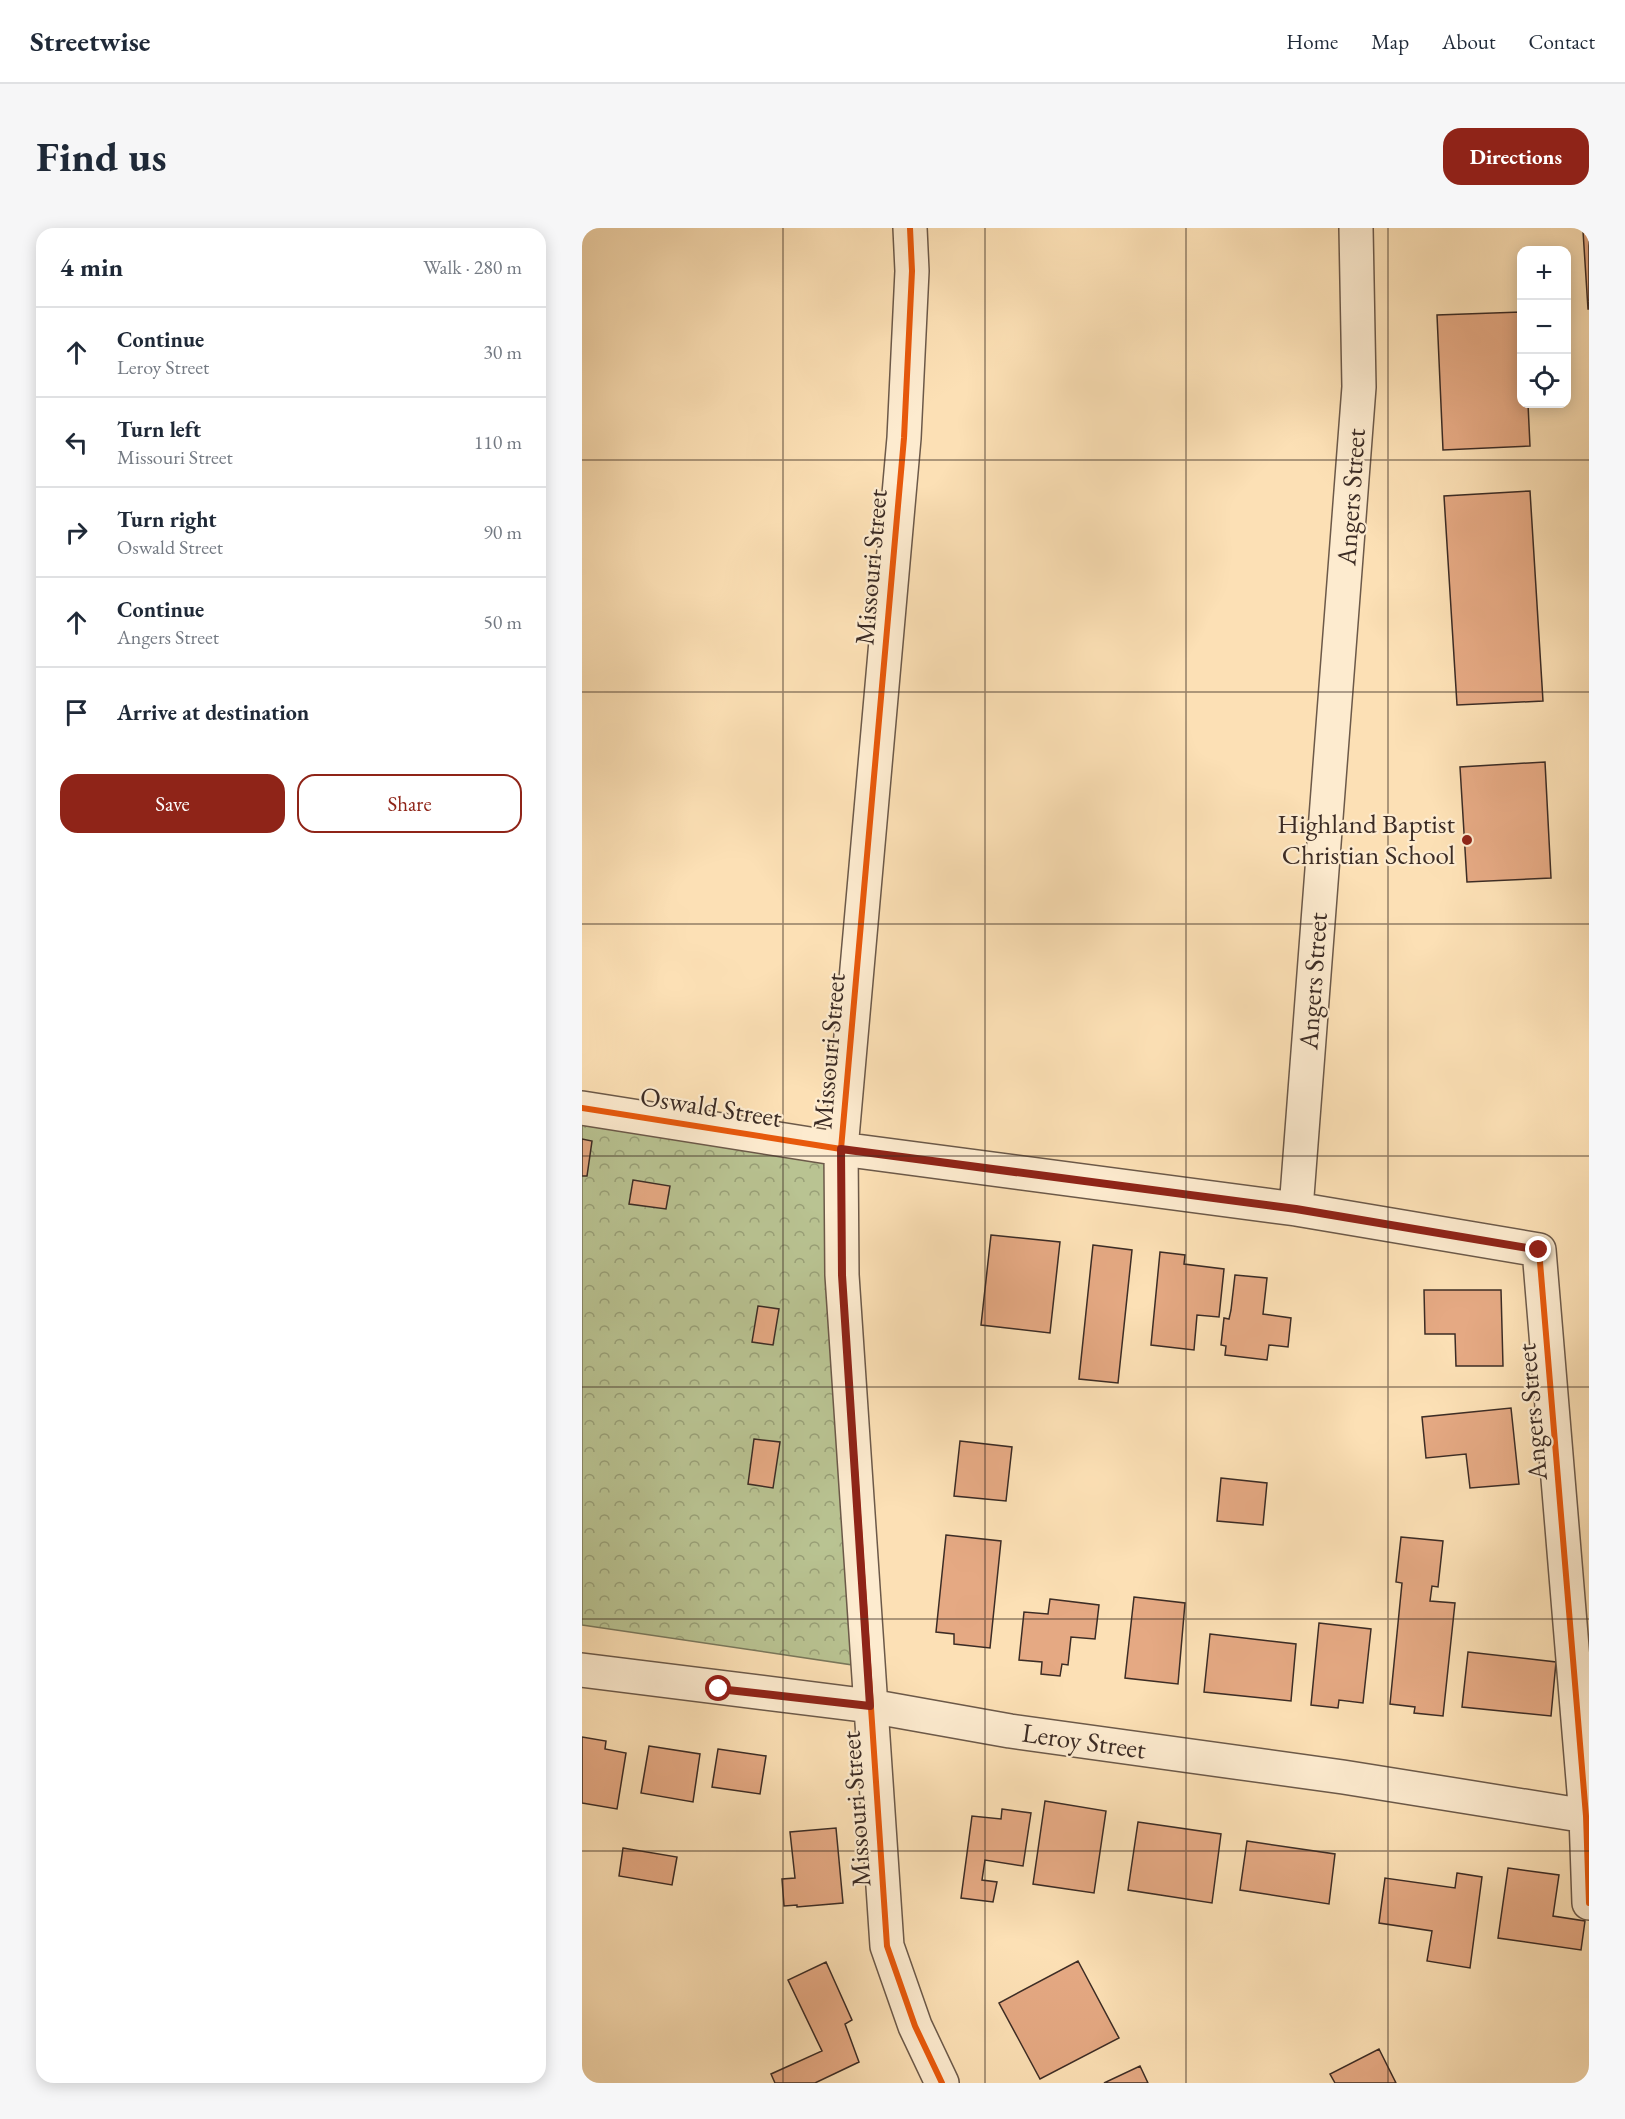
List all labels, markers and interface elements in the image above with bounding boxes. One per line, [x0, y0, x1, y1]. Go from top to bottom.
text: Streetwise [30, 23, 150, 59]
text: Home [1286, 28, 1338, 55]
text: Map [1371, 28, 1409, 55]
text: About [1442, 28, 1495, 55]
text: Contact [1528, 28, 1595, 55]
button: Directions [1443, 128, 1589, 185]
text: Find us [36, 129, 167, 184]
map controls [1517, 246, 1571, 408]
button: + [1517, 246, 1571, 300]
text: 4 min [60, 250, 123, 284]
text: Walk · 280 m [423, 254, 522, 280]
button: − [1517, 300, 1571, 354]
text: Continue [117, 325, 204, 354]
icon: ahead [60, 336, 93, 369]
text: 30 m [483, 339, 522, 365]
text: Leroy Street [117, 354, 209, 380]
button: locate [1517, 354, 1571, 408]
text: Turn left [117, 415, 201, 444]
icon: left [60, 426, 93, 459]
street label: Angers Street [1328, 427, 1373, 568]
text: 110 m [474, 429, 522, 455]
text: Missouri Street [117, 444, 233, 470]
street label: Missouri Street [846, 487, 895, 646]
text: Turn right [117, 505, 216, 534]
icon: right [60, 516, 93, 549]
text: 90 m [483, 519, 522, 545]
text: Oswald Street [117, 534, 223, 560]
text: Continue [117, 595, 204, 624]
icon: ahead [60, 606, 93, 639]
text: 50 m [483, 609, 522, 635]
text: Angers Street [117, 624, 219, 650]
icon: arrive [60, 696, 93, 729]
text: Arrive at destination [117, 698, 309, 727]
button: Save [60, 774, 285, 833]
button: Share [297, 774, 522, 833]
place label: Highland Baptist Christian School [1277, 806, 1456, 872]
marker: Highland Baptist Christian School [1460, 833, 1474, 847]
street label: Angers Street [1290, 911, 1335, 1052]
street label: Missouri Street [804, 971, 853, 1130]
street label: Oswald Street [638, 1078, 785, 1135]
route end [1525, 1236, 1551, 1262]
street label: Angers Street [1508, 1341, 1555, 1483]
route start [705, 1675, 731, 1701]
street label: Leroy Street [1020, 1715, 1149, 1767]
street label: Missouri Street [833, 1729, 878, 1888]

